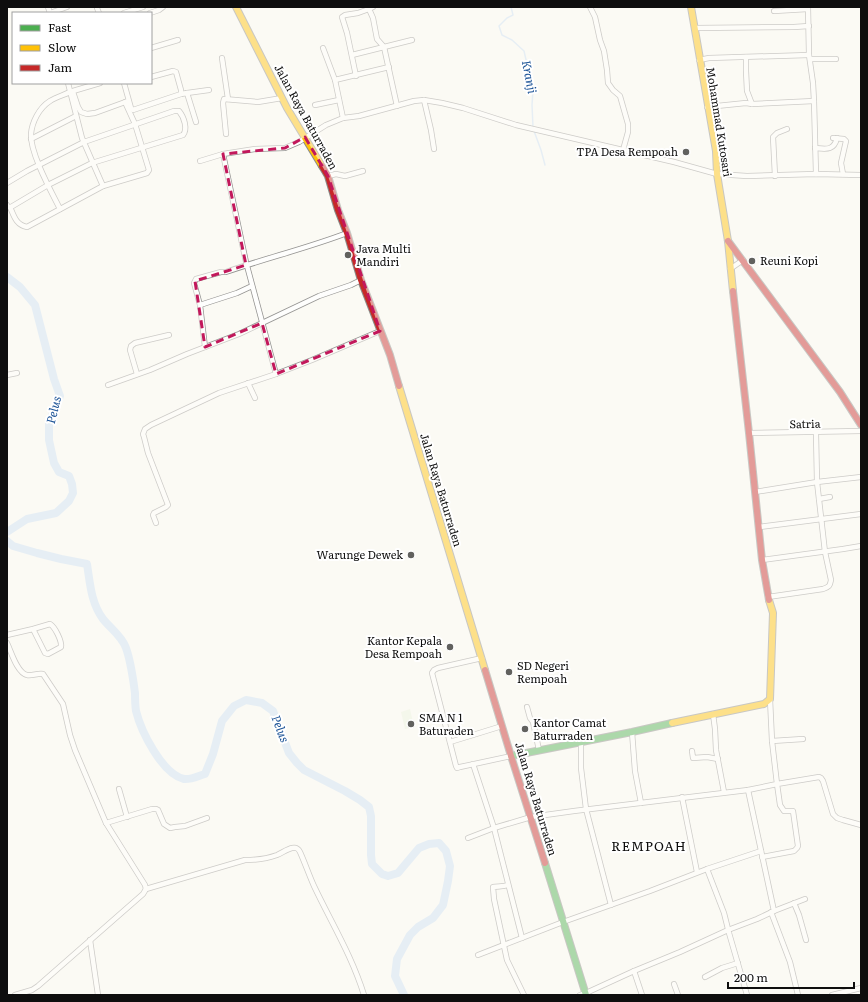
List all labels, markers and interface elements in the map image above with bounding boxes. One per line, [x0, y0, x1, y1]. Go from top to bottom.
legend [12, 12, 152, 84]
text: Fast [48, 18, 72, 36]
text: Slow [48, 38, 77, 56]
text: Jam [48, 58, 73, 76]
water label: Kranji [518, 58, 542, 96]
street label: Jalan Raya Baturraden [271, 61, 342, 172]
street label: Mohammad Kutosari [703, 66, 737, 178]
place label: TPA Desa Rempoah [576, 143, 678, 159]
marker: TPA Desa Rempoah [681, 147, 691, 157]
place label: Java Multi Mandiri [356, 240, 411, 269]
marker: Java Multi Mandiri [343, 250, 353, 260]
place label: Reuni Kopi [760, 252, 819, 268]
marker: Reuni Kopi [747, 256, 757, 266]
water label: Pelus [41, 394, 65, 426]
street label: Satria [789, 415, 821, 431]
street label: Jalan Raya Baturraden [417, 431, 467, 548]
place label: Warunge Dewek [316, 546, 403, 562]
marker: Warunge Dewek [406, 550, 416, 560]
place label: Kantor Kepala Desa Rempoah [365, 632, 442, 661]
marker: Kantor Kepala Desa Rempoah [445, 642, 455, 652]
place label: SD Negeri Rempoah [517, 657, 569, 686]
marker: SD Negeri Rempoah [504, 667, 514, 677]
place label: SMA N 1 Baturaden [419, 709, 474, 738]
water label: Pelus [267, 712, 294, 745]
place label: Kantor Camat Baturraden [533, 714, 607, 743]
marker: SMA N 1 Baturaden [406, 719, 416, 729]
marker: Kantor Camat Baturraden [520, 724, 530, 734]
street label: Jalan Raya Baturraden [512, 740, 562, 857]
district label: REMPOAH [611, 836, 687, 855]
scale bar [728, 964, 854, 990]
text: 200 m [734, 968, 768, 986]

